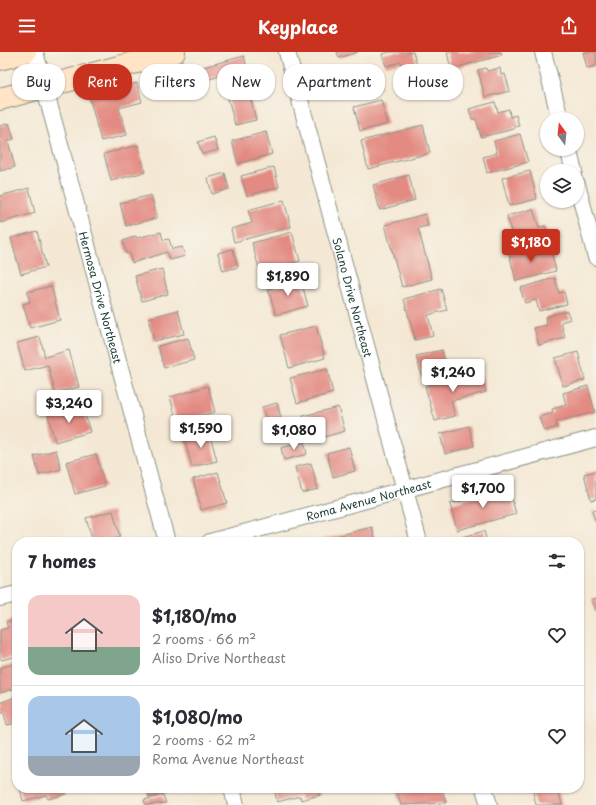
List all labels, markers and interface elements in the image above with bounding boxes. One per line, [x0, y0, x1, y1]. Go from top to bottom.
text: Keyplace [258, 13, 338, 40]
icon: menu [16, 15, 38, 37]
icon: share [558, 15, 580, 37]
chip: Buy [12, 64, 65, 100]
chip: Rent [73, 64, 132, 100]
chip: Filters [140, 64, 209, 100]
chip: New [217, 64, 275, 100]
chip: Apartment [283, 64, 385, 100]
chip: House [393, 64, 463, 100]
north arrow [540, 112, 584, 156]
map controls [540, 112, 584, 208]
button: layers [540, 164, 584, 208]
street label: Hermosa Drive Northeast [75, 229, 127, 366]
pin: $1,180 [498, 229, 564, 263]
text: $1,180 [511, 232, 551, 251]
street label: Solano Drive Northeast [329, 235, 377, 360]
pin: $1,890 [255, 263, 321, 297]
text: $1,890 [266, 266, 310, 285]
pin: $1,240 [420, 359, 486, 393]
text: $1,240 [431, 362, 475, 381]
pin: $3,240 [36, 390, 102, 424]
text: $3,240 [45, 393, 93, 412]
pin: $1,590 [168, 415, 234, 449]
pin: $1,080 [261, 417, 327, 451]
text: $1,590 [179, 418, 223, 437]
text: $1,080 [272, 420, 316, 439]
street label: Roma Avenue Northeast [304, 474, 433, 524]
pin: $1,700 [450, 475, 516, 509]
text: $1,700 [461, 478, 505, 497]
text: 7 homes [28, 548, 96, 574]
icon: filters [546, 550, 568, 572]
text: $1,180/mo [152, 603, 236, 629]
icon: home [60, 611, 108, 659]
icon: heart [546, 624, 568, 646]
text: 2 rooms · 66 m² [152, 629, 256, 648]
text: Aliso Drive Northeast [152, 648, 286, 667]
text: $1,080/mo [152, 704, 243, 730]
icon: home [60, 712, 108, 760]
icon: heart [546, 725, 568, 747]
text: 2 rooms · 62 m² [152, 730, 256, 749]
text: Roma Avenue Northeast [152, 749, 304, 768]

